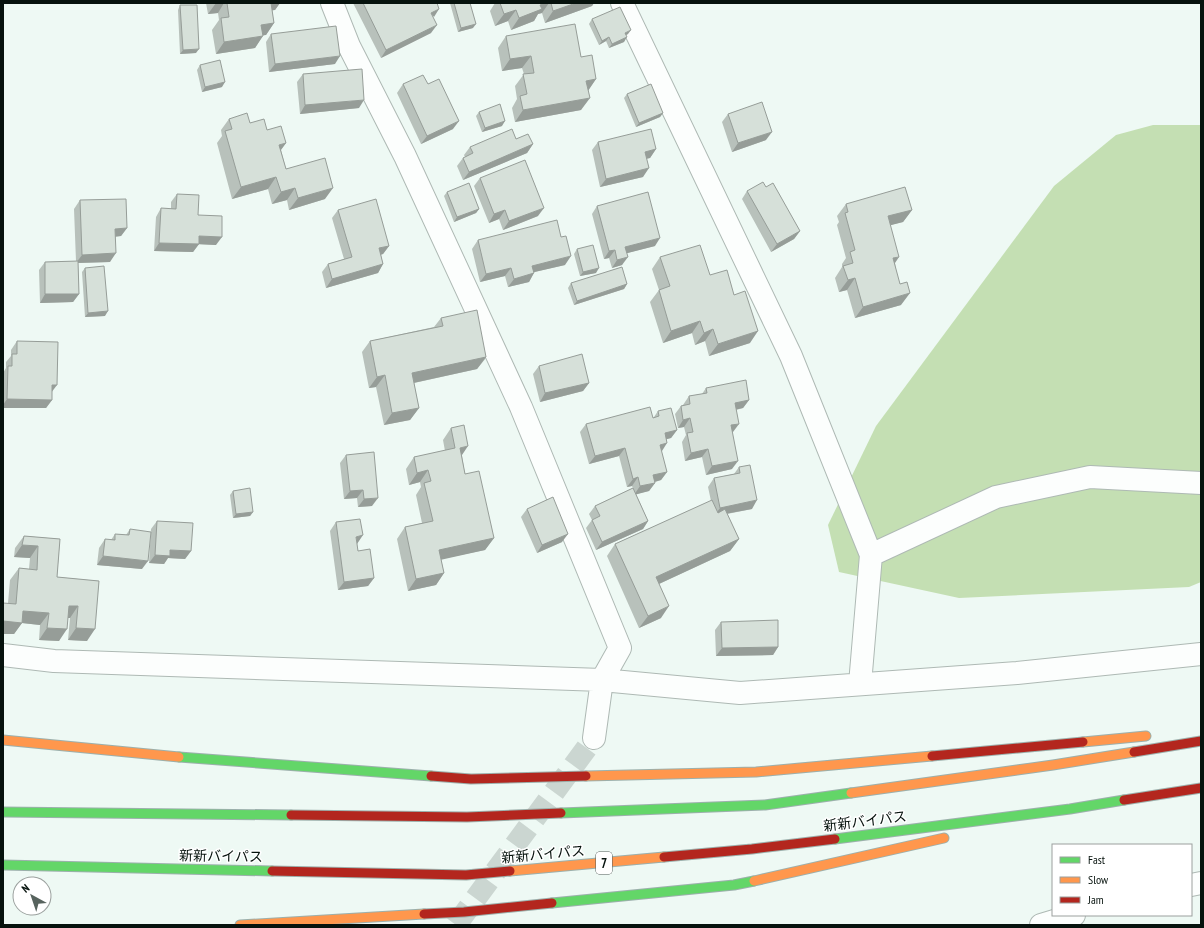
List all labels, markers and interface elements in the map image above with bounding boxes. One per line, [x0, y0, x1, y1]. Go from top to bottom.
street label: 新新バイパス [822, 807, 908, 835]
street label: 新新バイパス [501, 841, 585, 867]
legend [1052, 844, 1192, 916]
street label: 新新バイパス [179, 846, 263, 866]
road number: 7 [596, 852, 612, 874]
text: Fast [1088, 852, 1106, 867]
text: Slow [1088, 872, 1109, 887]
north arrow [12, 876, 52, 916]
text: N [19, 881, 32, 896]
text: Jam [1087, 892, 1104, 907]

